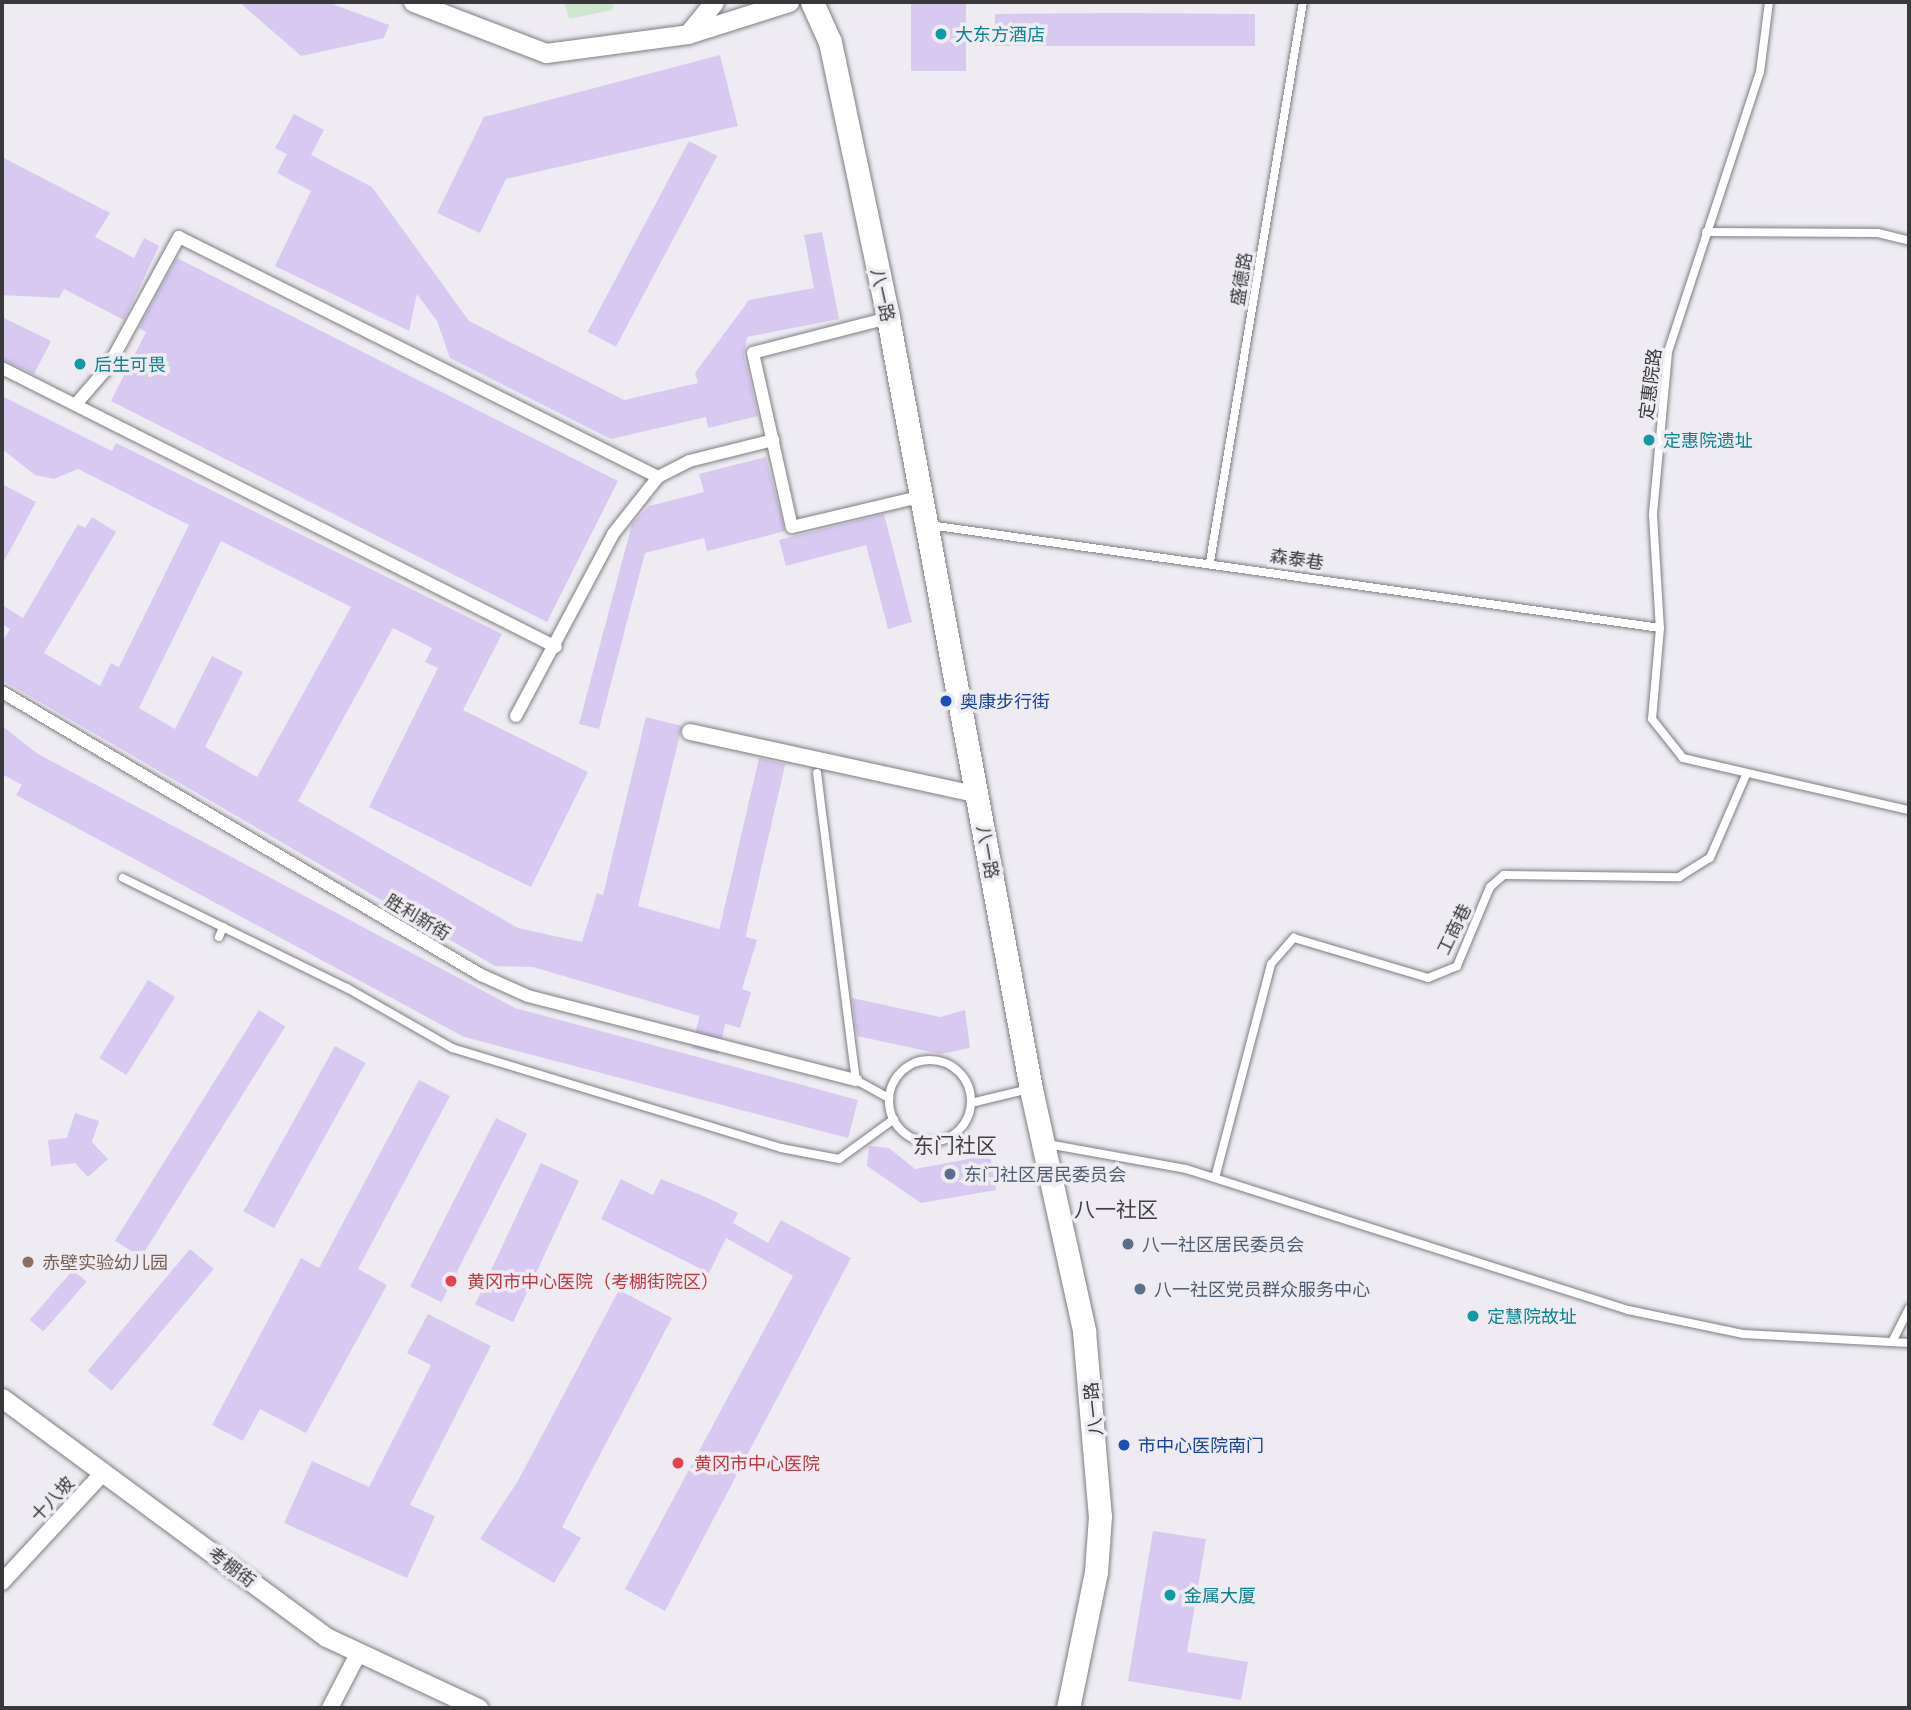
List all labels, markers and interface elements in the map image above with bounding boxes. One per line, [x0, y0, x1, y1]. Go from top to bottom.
place label: 大东方酒店 [955, 23, 1045, 45]
marker: 大东方酒店 [933, 26, 949, 42]
street label: 盛德路 [1226, 251, 1256, 307]
street label: 八一路 [867, 266, 899, 324]
street label: 定惠院路 [1635, 347, 1665, 421]
place label: 后生可畏 [94, 353, 166, 375]
marker: 后生可畏 [72, 356, 88, 372]
place label: 定惠院遗址 [1663, 429, 1753, 451]
marker: 定惠院遗址 [1641, 432, 1657, 448]
street label: 森泰巷 [1269, 545, 1325, 573]
place label: 奥康步行街 [960, 690, 1050, 712]
marker: 奥康步行街 [938, 693, 954, 709]
street label: 八一路 [973, 824, 1003, 880]
street label: 胜利新街 [382, 889, 454, 945]
street label: 工商巷 [1432, 900, 1476, 958]
district label: 东门社区 [913, 1132, 997, 1158]
place label: 东门社区居民委员会 [964, 1163, 1126, 1185]
marker: 东门社区居民委员会 [942, 1166, 958, 1182]
district label: 八一社区 [1074, 1196, 1158, 1222]
place label: 八一社区居民委员会 [1142, 1233, 1304, 1255]
marker: 八一社区居民委员会 [1120, 1236, 1136, 1252]
place label: 赤壁实验幼儿园 [42, 1251, 168, 1273]
marker: 赤壁实验幼儿园 [20, 1254, 36, 1270]
place label: 黄冈市中心医院（考棚街院区） [467, 1270, 719, 1292]
marker: 黄冈市中心医院（考棚街院区） [441, 1271, 461, 1291]
place label: 八一社区党员群众服务中心 [1154, 1278, 1370, 1300]
marker: 八一社区党员群众服务中心 [1132, 1281, 1148, 1297]
place label: 定慧院故址 [1487, 1305, 1577, 1327]
marker: 定慧院故址 [1465, 1308, 1481, 1324]
street label: 八一路 [1079, 1381, 1107, 1437]
place label: 市中心医院南门 [1138, 1434, 1264, 1456]
marker: 市中心医院南门 [1116, 1437, 1132, 1453]
place label: 黄冈市中心医院 [694, 1452, 820, 1474]
marker: 黄冈市中心医院 [668, 1453, 688, 1473]
street label: 十八坡 [26, 1472, 78, 1526]
street label: 考棚街 [204, 1542, 260, 1592]
place label: 金属大厦 [1184, 1584, 1256, 1606]
marker: 金属大厦 [1162, 1587, 1178, 1603]

